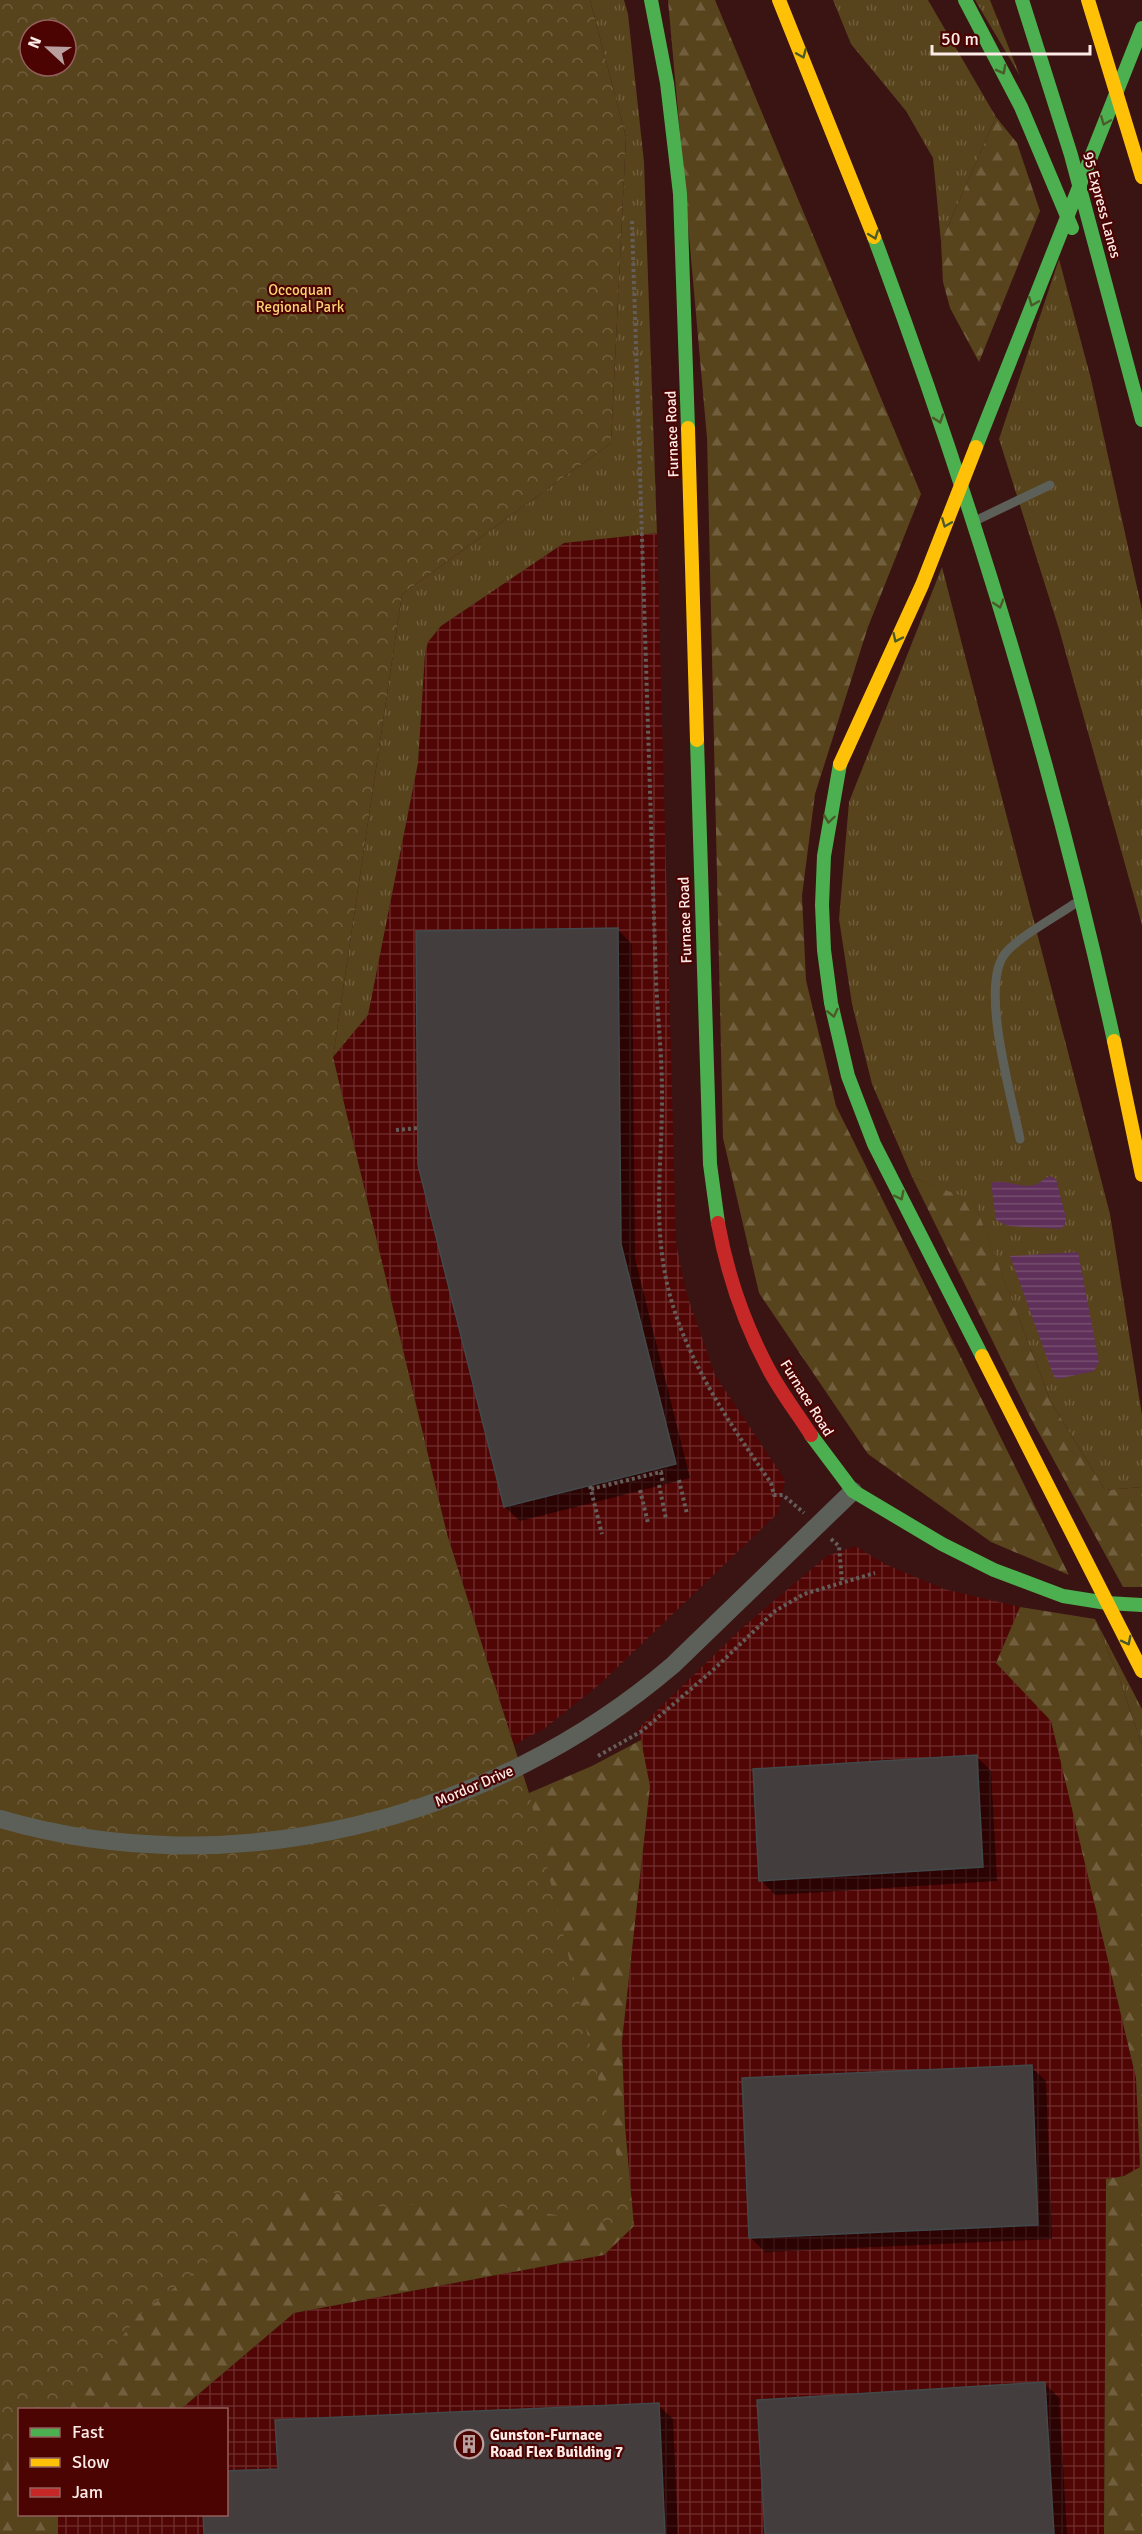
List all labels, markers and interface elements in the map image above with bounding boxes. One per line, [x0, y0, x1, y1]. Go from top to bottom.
north arrow [18, 18, 78, 78]
scale bar [932, 18, 1090, 56]
text: 50 m [941, 28, 979, 50]
text: N [24, 34, 46, 52]
one-way arrow [795, 48, 807, 59]
one-way arrow [995, 64, 1006, 75]
one-way arrow [1100, 115, 1112, 126]
street label: 95 Express Lanes [1079, 150, 1125, 261]
one-way arrow [866, 229, 879, 240]
park label: Occoquan Regional Park [256, 281, 345, 316]
one-way arrow [1028, 296, 1040, 307]
street label: Furnace Road [661, 390, 683, 478]
one-way arrow [932, 413, 945, 424]
one-way arrow [941, 516, 953, 527]
one-way arrow [992, 598, 1004, 609]
one-way arrow [892, 631, 904, 642]
one-way arrow [823, 815, 836, 824]
street label: Furnace Road [674, 876, 696, 964]
one-way arrow [826, 1008, 839, 1018]
one-way arrow [893, 1189, 904, 1200]
street label: Furnace Road [776, 1356, 838, 1440]
one-way arrow [1120, 1635, 1131, 1645]
street label: Mordor Drive [432, 1761, 516, 1811]
legend [18, 2408, 228, 2516]
text: Fast [72, 2421, 104, 2443]
place label: Gunston-Furnace Road Flex Building 7 [490, 2426, 623, 2461]
building icon: Gunston-Furnace Road Flex Building 7 [453, 2428, 485, 2460]
text: Slow [72, 2451, 109, 2473]
text: Jam [72, 2481, 103, 2503]

